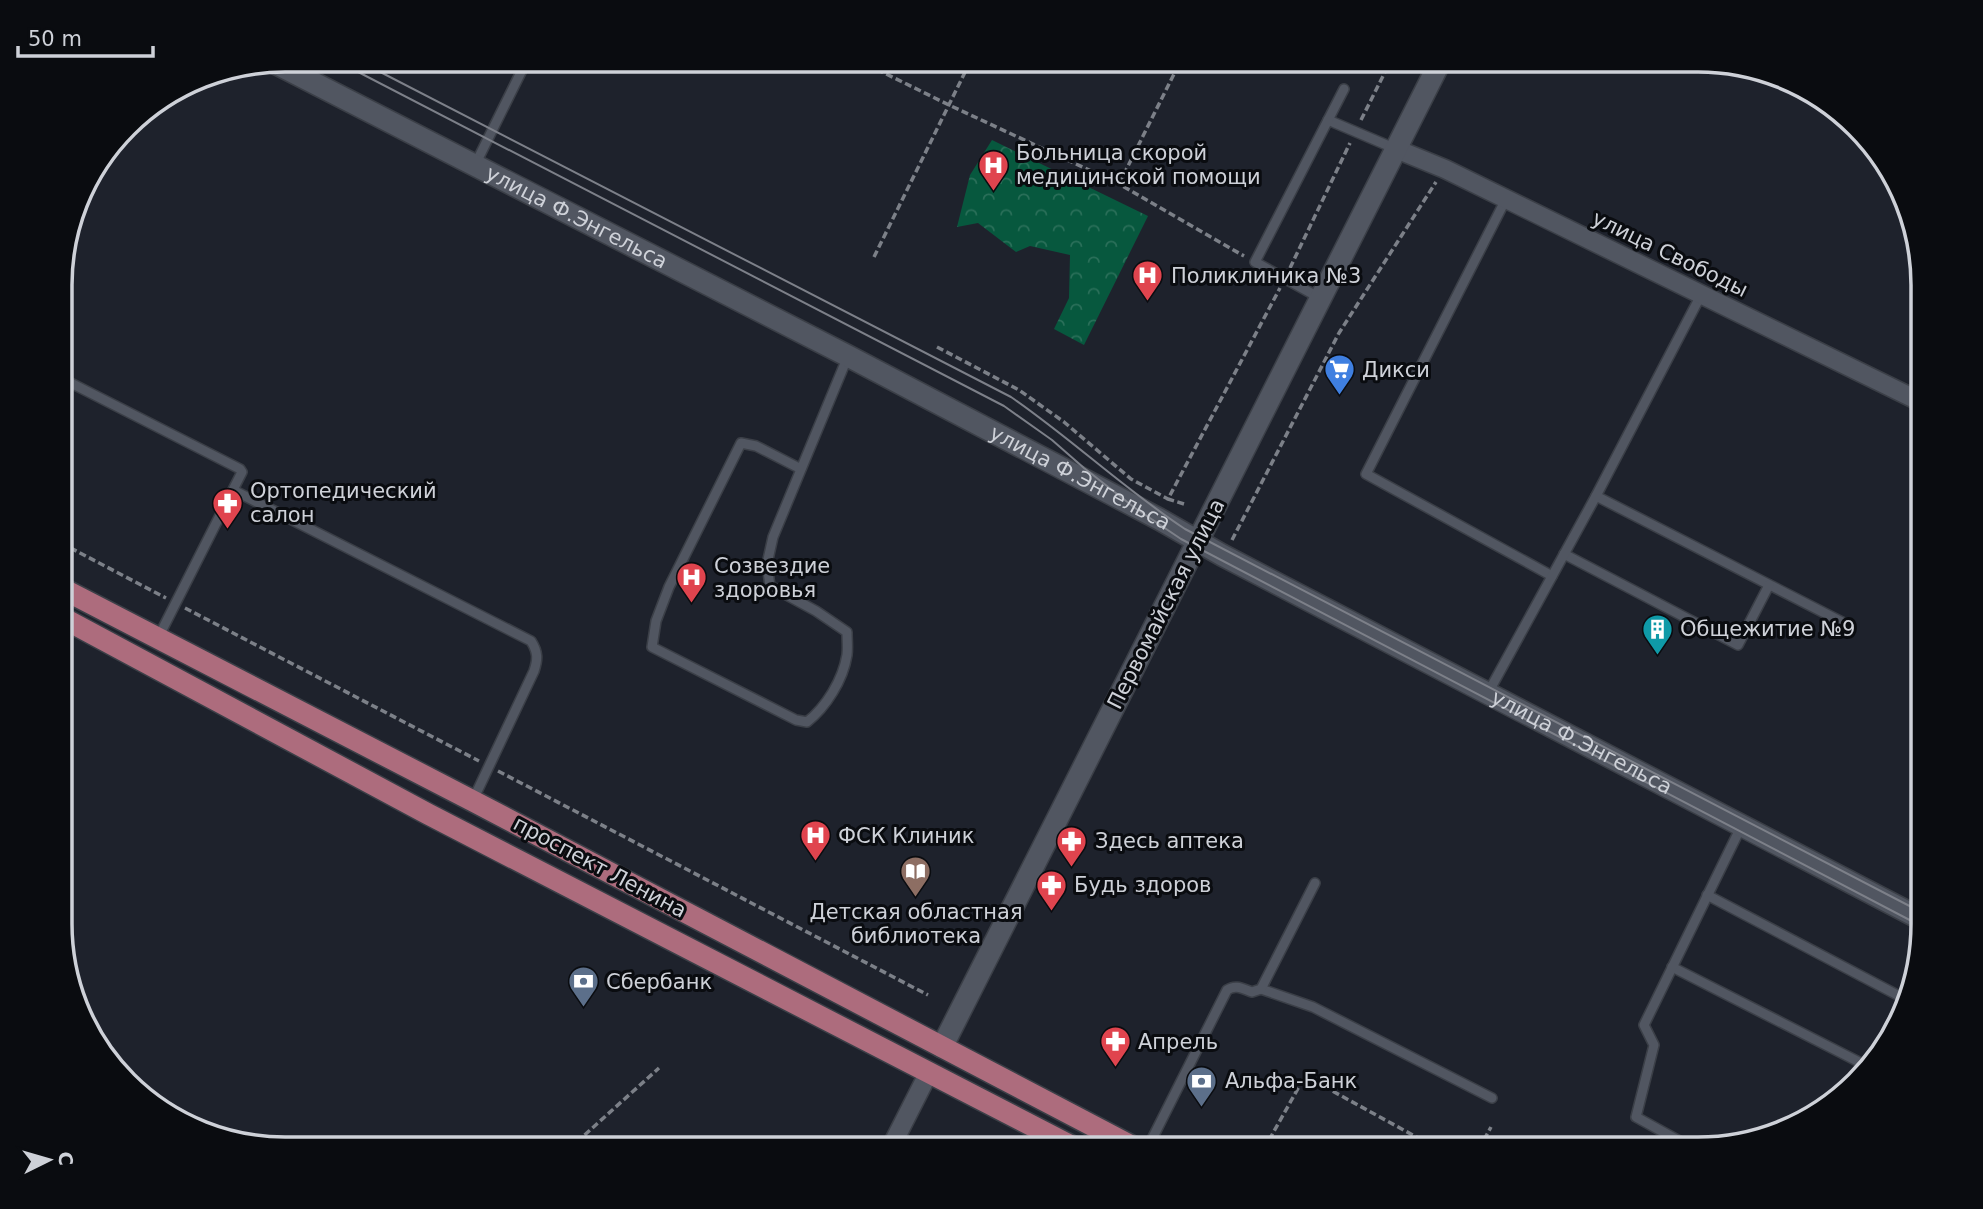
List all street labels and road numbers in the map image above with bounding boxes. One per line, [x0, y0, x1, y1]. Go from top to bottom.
street label: улица Ф.Энгельса [482, 161, 671, 274]
street label: улица Свободы [1588, 206, 1752, 302]
street label: улица Ф.Энгельса [986, 420, 1175, 535]
street label: Первомайская улица [1102, 495, 1230, 713]
street label: улица Ф.Энгельса [1487, 685, 1676, 799]
street label: проспект Ленина [509, 811, 691, 923]

